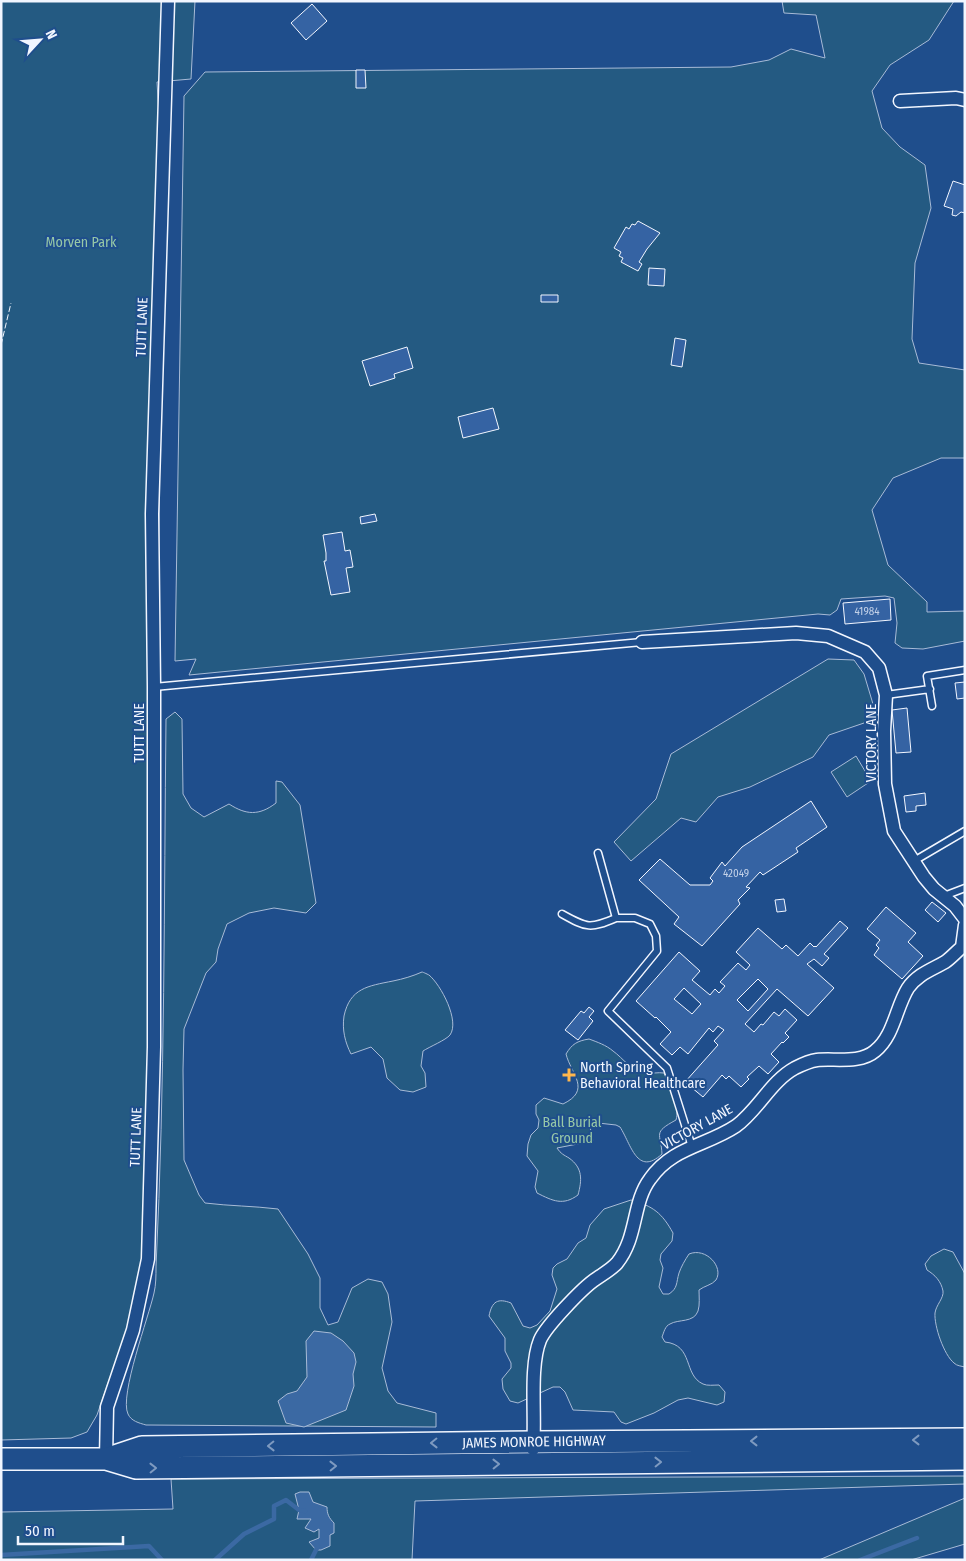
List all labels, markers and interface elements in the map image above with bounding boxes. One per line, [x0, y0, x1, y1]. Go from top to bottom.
north arrow [15, 15, 65, 65]
text: N [42, 27, 61, 42]
park label: Morven Park [46, 234, 117, 251]
street label: TUTT LANE [132, 296, 152, 357]
house number: 41984 [854, 605, 880, 618]
street label: TUTT LANE [131, 703, 148, 763]
street label: VICTORY LANE [863, 703, 880, 782]
house number: 42049 [723, 867, 749, 880]
place label: North Spring Behavioral Healthcare [580, 1059, 706, 1092]
marker: North Spring Behavioral Healthcare [562, 1068, 576, 1082]
street label: VICTORY LANE [658, 1100, 736, 1154]
street label: TUTT LANE [126, 1106, 146, 1167]
park label: Ball Burial Ground [543, 1114, 602, 1147]
street label: JAMES MONROE HIGHWAY [462, 1432, 606, 1452]
one-way arrow [912, 1435, 920, 1445]
one-way arrow [749, 1436, 757, 1446]
one-way arrow [429, 1438, 437, 1449]
one-way arrow [267, 1440, 275, 1451]
one-way arrow [654, 1457, 662, 1467]
one-way arrow [492, 1459, 500, 1469]
one-way arrow [330, 1461, 337, 1471]
one-way arrow [150, 1463, 157, 1473]
scale bar [18, 1514, 122, 1546]
text: 50 m [25, 1522, 55, 1540]

